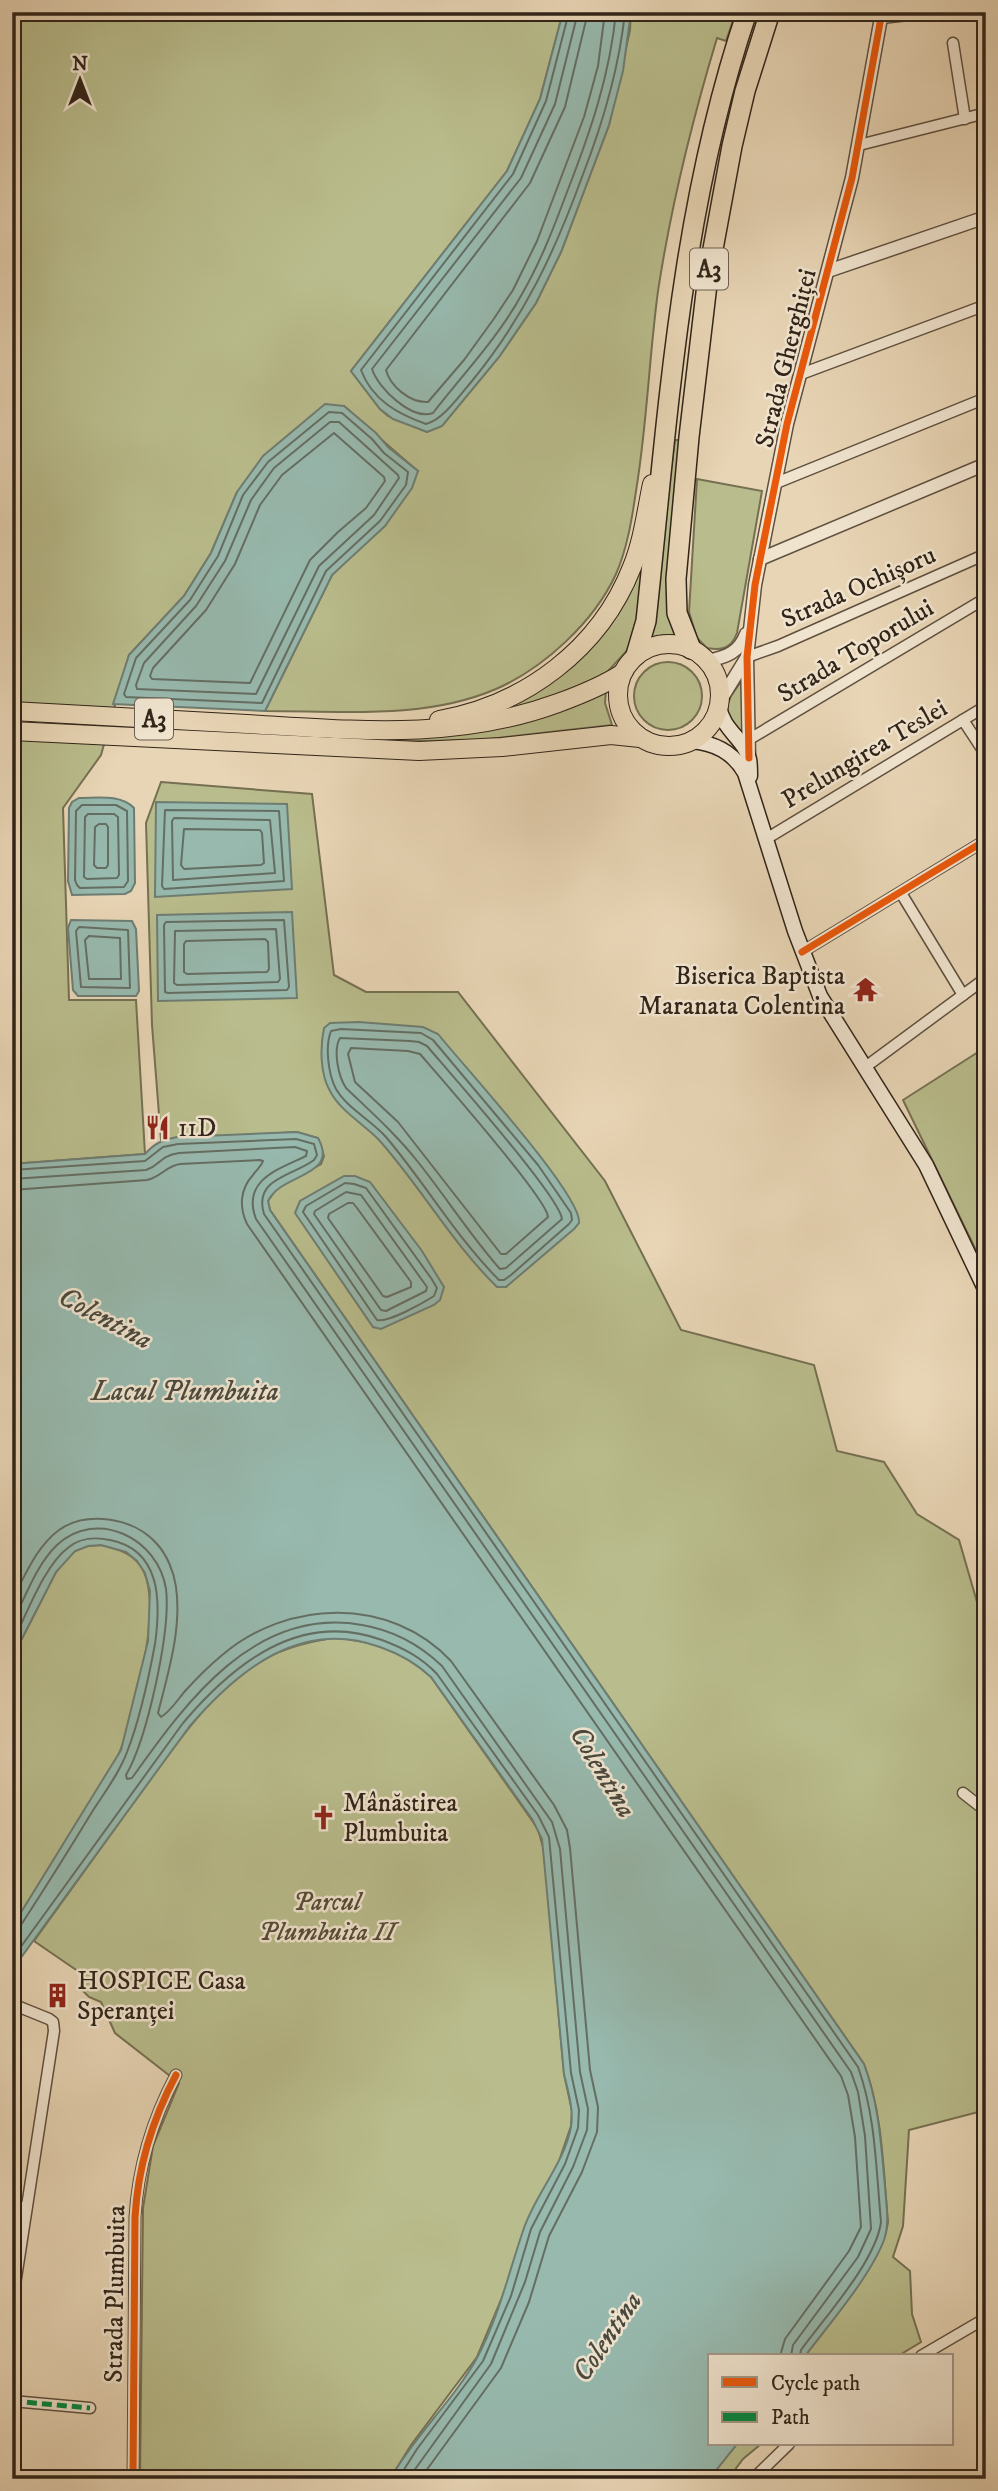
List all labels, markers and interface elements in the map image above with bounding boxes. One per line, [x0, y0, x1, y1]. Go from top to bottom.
north arrow [46, 46, 116, 116]
text: N [72, 53, 88, 76]
road number: A3 [690, 248, 728, 290]
street label: Strada Gherghiței [748, 265, 825, 451]
street label: Strada Ochișoru [776, 539, 941, 636]
street label: Strada Toporului [772, 592, 940, 711]
street label: Prelungirea Teslei [776, 692, 954, 817]
road number: A3 [135, 698, 173, 740]
place label: Biserica Baptista Maranata Colentina [638, 960, 845, 1023]
temple icon: Biserica Baptista Maranata Colentina [851, 976, 879, 1004]
place label: 11D [178, 1112, 216, 1145]
restaurant icon: 11D [144, 1113, 172, 1141]
water label: Colentina [52, 1279, 158, 1358]
water label: Lacul Plumbuita [89, 1374, 279, 1409]
water label: Colentina [562, 1719, 644, 1824]
place label: Mânăstirea Plumbuita [343, 1787, 458, 1850]
church icon: Mânăstirea Plumbuita [309, 1803, 337, 1831]
park label: Parcul Plumbuita II [259, 1886, 399, 1949]
place label: HOSPICE Casa Speranței [77, 1965, 245, 2028]
building icon: HOSPICE Casa Speranței [43, 1981, 71, 2009]
street label: Strada Plumbuita [97, 2205, 134, 2383]
water label: Colentina [564, 2285, 650, 2389]
legend [708, 2354, 953, 2446]
text: Cycle path [771, 2371, 860, 2397]
text: Path [771, 2405, 810, 2431]

